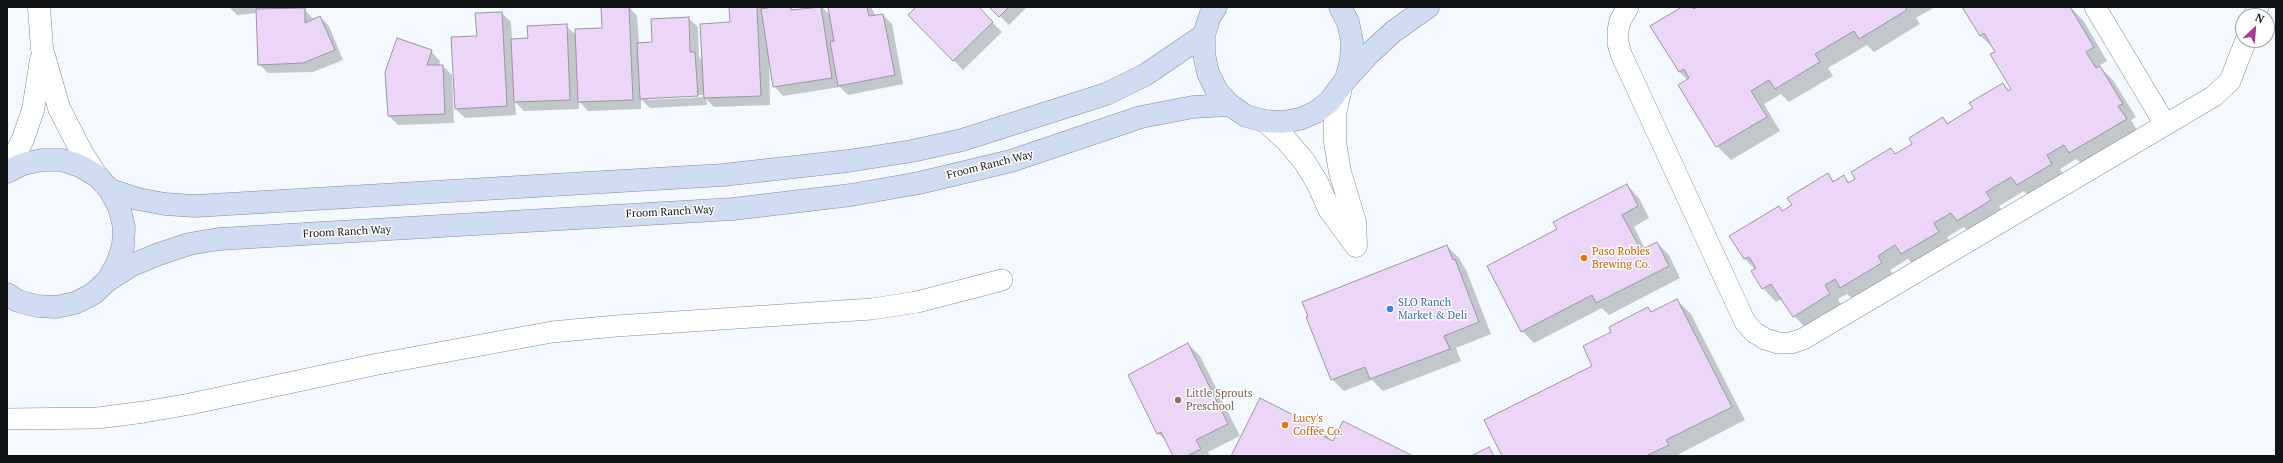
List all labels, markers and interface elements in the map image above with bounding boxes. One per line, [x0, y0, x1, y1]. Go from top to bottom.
north arrow [2235, 8, 2275, 48]
text: N [2253, 10, 2267, 26]
street label: Froom Ranch Way [945, 148, 1035, 182]
street label: Froom Ranch Way [625, 203, 715, 221]
street label: Froom Ranch Way [302, 223, 392, 241]
place label: Paso Robles Brewing Co. [1592, 245, 1651, 271]
marker: Paso Robles Brewing Co. [1579, 253, 1589, 263]
place label: SLO Ranch Market & Deli [1398, 296, 1467, 322]
marker: SLO Ranch Market & Deli [1385, 304, 1395, 314]
place label: Little Sprouts Preschool [1186, 387, 1253, 413]
marker: Little Sprouts Preschool [1173, 395, 1183, 405]
place label: Lucy's Coffee Co. [1293, 412, 1343, 438]
marker: Lucy's Coffee Co. [1280, 420, 1290, 430]

